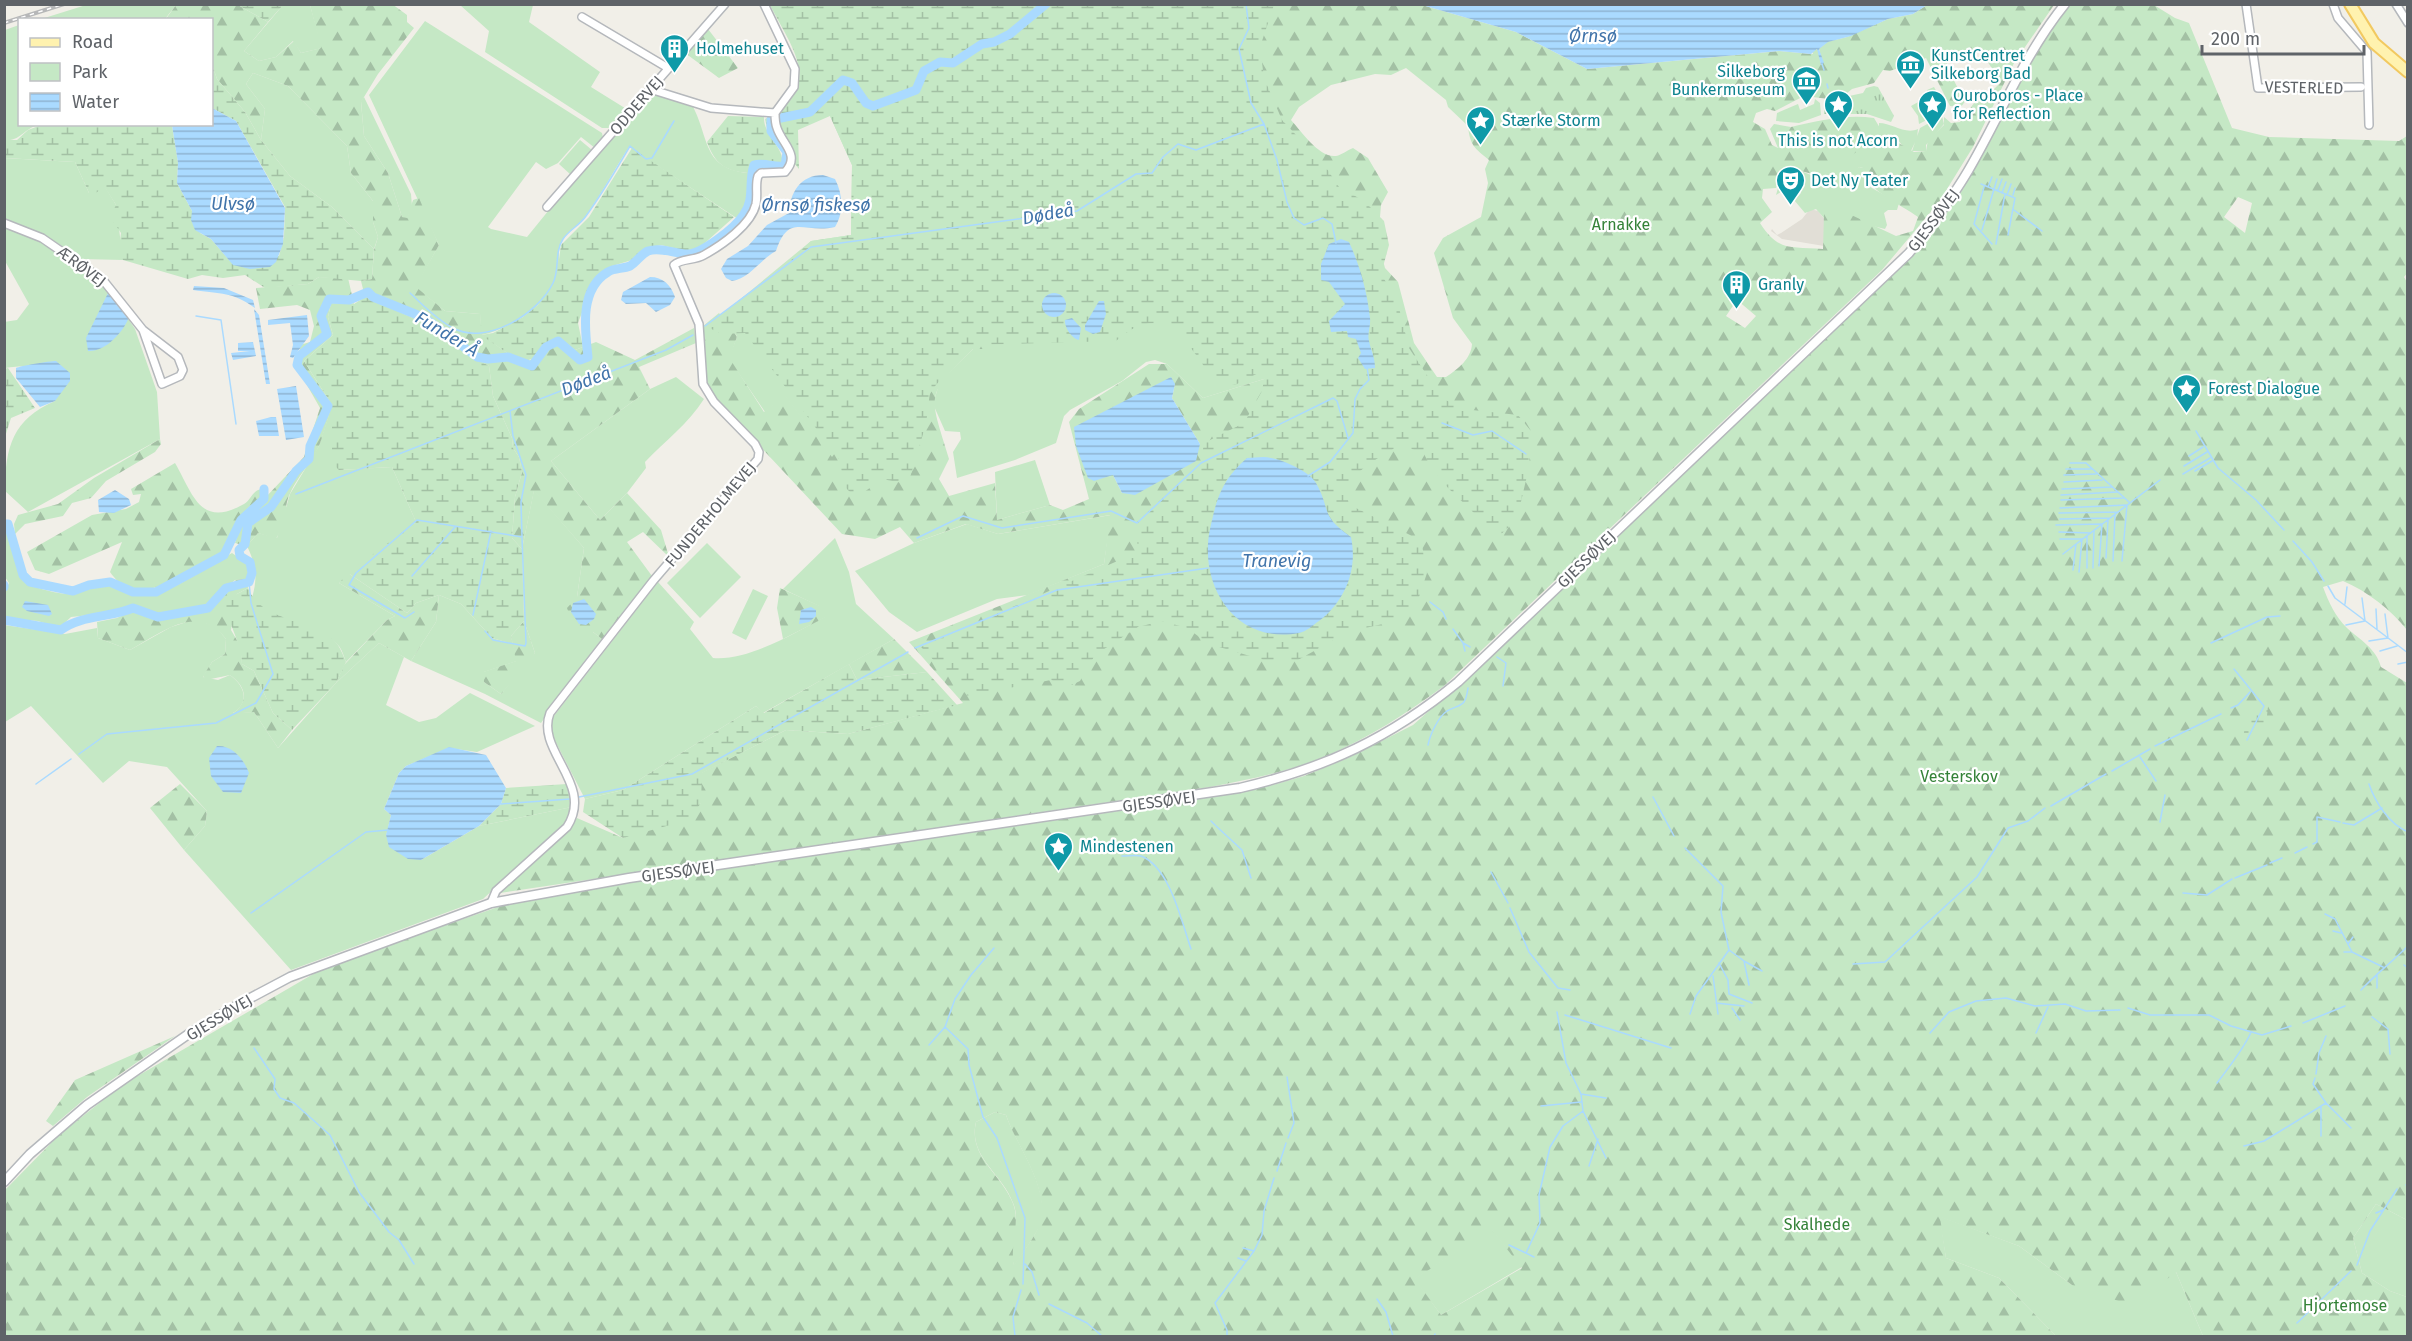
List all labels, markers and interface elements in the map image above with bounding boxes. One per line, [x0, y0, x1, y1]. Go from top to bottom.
legend [18, 18, 213, 126]
scale bar [2202, 18, 2364, 56]
water label: Ørnsø [1569, 25, 1617, 47]
text: 200 m [2211, 28, 2260, 50]
text: Road [72, 31, 114, 53]
building icon: Holmehuset [659, 32, 691, 74]
place label: Holmehuset [696, 39, 784, 58]
place label: KunstCentret Silkeborg Bad [1931, 46, 2031, 83]
museum icon: KunstCentret Silkeborg Bad [1894, 48, 1926, 90]
text: Park [72, 61, 108, 83]
place label: Silkeborg Bunkermuseum [1671, 62, 1786, 99]
museum icon: Silkeborg Bunkermuseum [1790, 64, 1822, 106]
street label: ODDERVEJ [606, 72, 667, 139]
street label: VESTERLED [2264, 77, 2344, 98]
place label: Ouroboros - Place for Reflection [1953, 86, 2083, 123]
place icon: This is not Acorn [1822, 88, 1854, 130]
place icon: Ouroboros - Place for Reflection [1916, 88, 1948, 130]
text: Water [72, 91, 119, 113]
place icon: Stærke Storm [1465, 104, 1497, 146]
place label: Stærke Storm [1502, 111, 1601, 130]
place label: This is not Acorn [1778, 131, 1898, 150]
theatre icon: Det Ny Teater [1774, 164, 1806, 206]
place label: Det Ny Teater [1811, 171, 1909, 190]
street label: GJESSØVEJ [1904, 185, 1963, 255]
water label: Ulvsø [211, 193, 255, 215]
water label: Ørnsø fiskesø [761, 194, 871, 216]
water label: Dødeå [1021, 199, 1075, 229]
park label: Arnakke [1592, 215, 1650, 234]
street label: ÆRØVEJ [53, 241, 110, 291]
building icon: Granly [1721, 268, 1753, 310]
place label: Granly [1758, 275, 1804, 294]
water label: Funder Å [411, 306, 483, 362]
water label: Dødeå [558, 361, 614, 401]
place icon: Forest Dialogue [2171, 372, 2203, 414]
place label: Forest Dialogue [2208, 379, 2320, 398]
street label: FUNDERHOLMEVEJ [661, 458, 760, 571]
street label: GJESSØVEJ [1553, 527, 1619, 592]
water label: Tranevig [1242, 550, 1312, 572]
park label: Vesterskov [1920, 767, 1998, 786]
street label: GJESSØVEJ [1121, 787, 1197, 816]
place icon: Mindestenen [1043, 830, 1075, 872]
place label: Mindestenen [1080, 837, 1174, 856]
street label: GJESSØVEJ [640, 857, 716, 886]
street label: GJESSØVEJ [183, 990, 256, 1045]
park label: Skalhede [1784, 1215, 1850, 1234]
park label: Hjortemose [2303, 1296, 2387, 1315]

